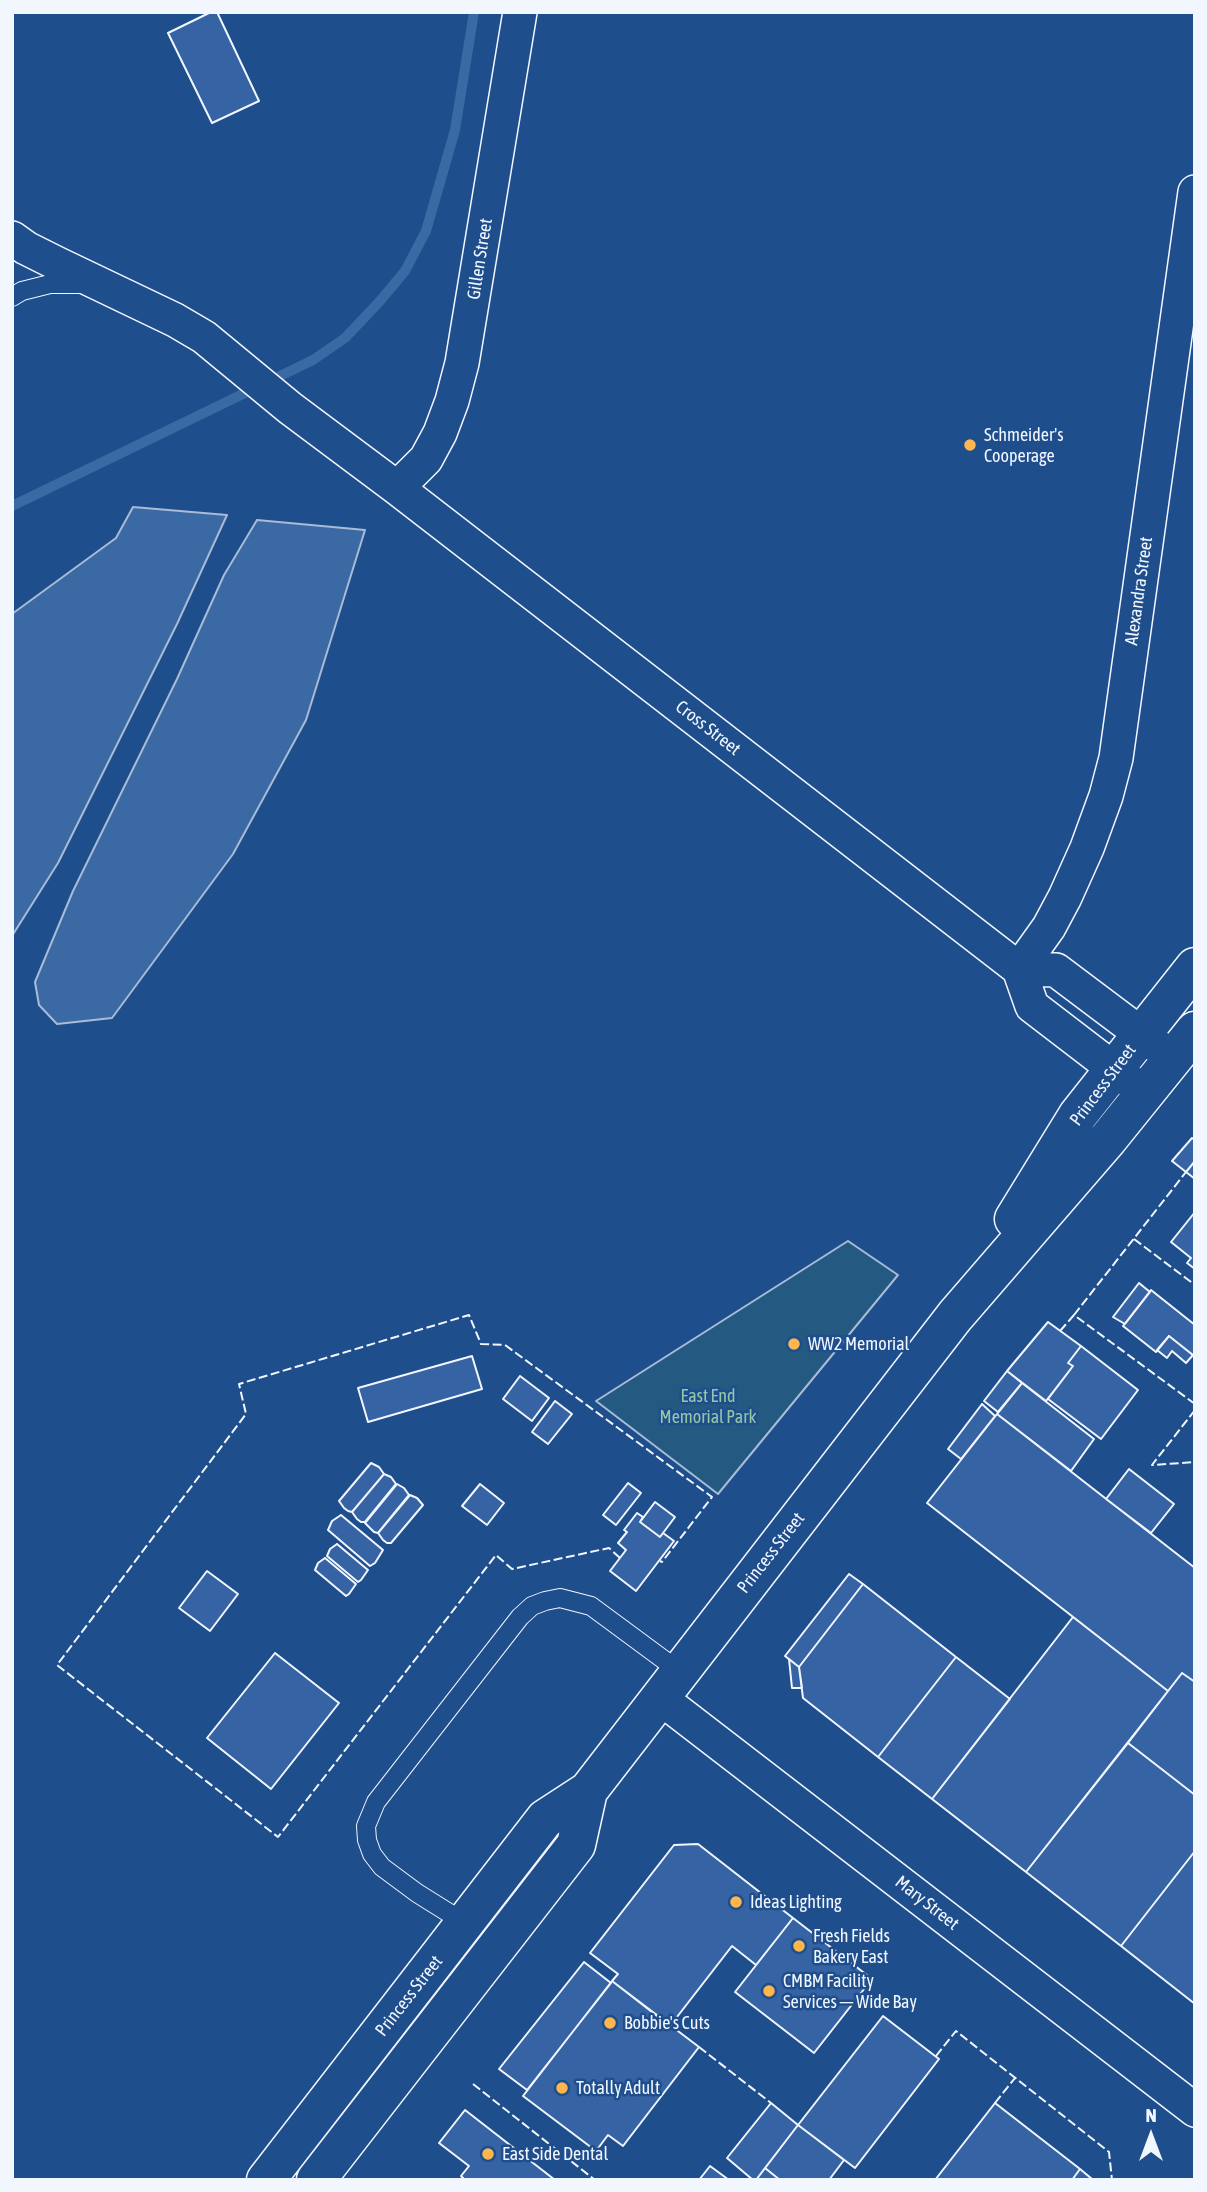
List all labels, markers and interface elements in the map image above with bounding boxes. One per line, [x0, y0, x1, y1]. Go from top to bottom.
street label: Gillen Street [463, 217, 497, 301]
place label: Schmeider's Cooperage [984, 424, 1064, 466]
marker: Schmeider's Cooperage [962, 437, 978, 453]
street label: Alexandra Street [1121, 535, 1157, 647]
street label: Cross Street [671, 696, 745, 760]
street label: Princess Street [1065, 1040, 1141, 1130]
place label: WW2 Memorial [808, 1333, 909, 1355]
marker: WW2 Memorial [786, 1336, 802, 1352]
park label: East End Memorial Park [660, 1385, 756, 1428]
street label: Princess Street [733, 1508, 809, 1598]
street label: Mary Street [891, 1871, 963, 1935]
place label: Ideas Lighting [750, 1891, 842, 1913]
marker: Ideas Lighting [728, 1894, 744, 1910]
place label: Fresh Fields Bakery East [813, 1925, 890, 1968]
marker: Fresh Fields Bakery East [791, 1938, 807, 1954]
street label: Princess Street [371, 1951, 447, 2041]
place label: CMBM Facility Services — Wide Bay [783, 1970, 917, 2012]
marker: CMBM Facility Services — Wide Bay [761, 1983, 777, 1999]
place label: Bobbie's Cuts [624, 2012, 710, 2034]
marker: Bobbie's Cuts [602, 2015, 618, 2031]
place label: Totally Adult [576, 2077, 660, 2099]
marker: Totally Adult [554, 2080, 570, 2096]
north arrow [1116, 2101, 1186, 2171]
text: N [1145, 2104, 1157, 2126]
place label: East Side Dental [502, 2143, 608, 2165]
marker: East Side Dental [480, 2146, 496, 2162]

